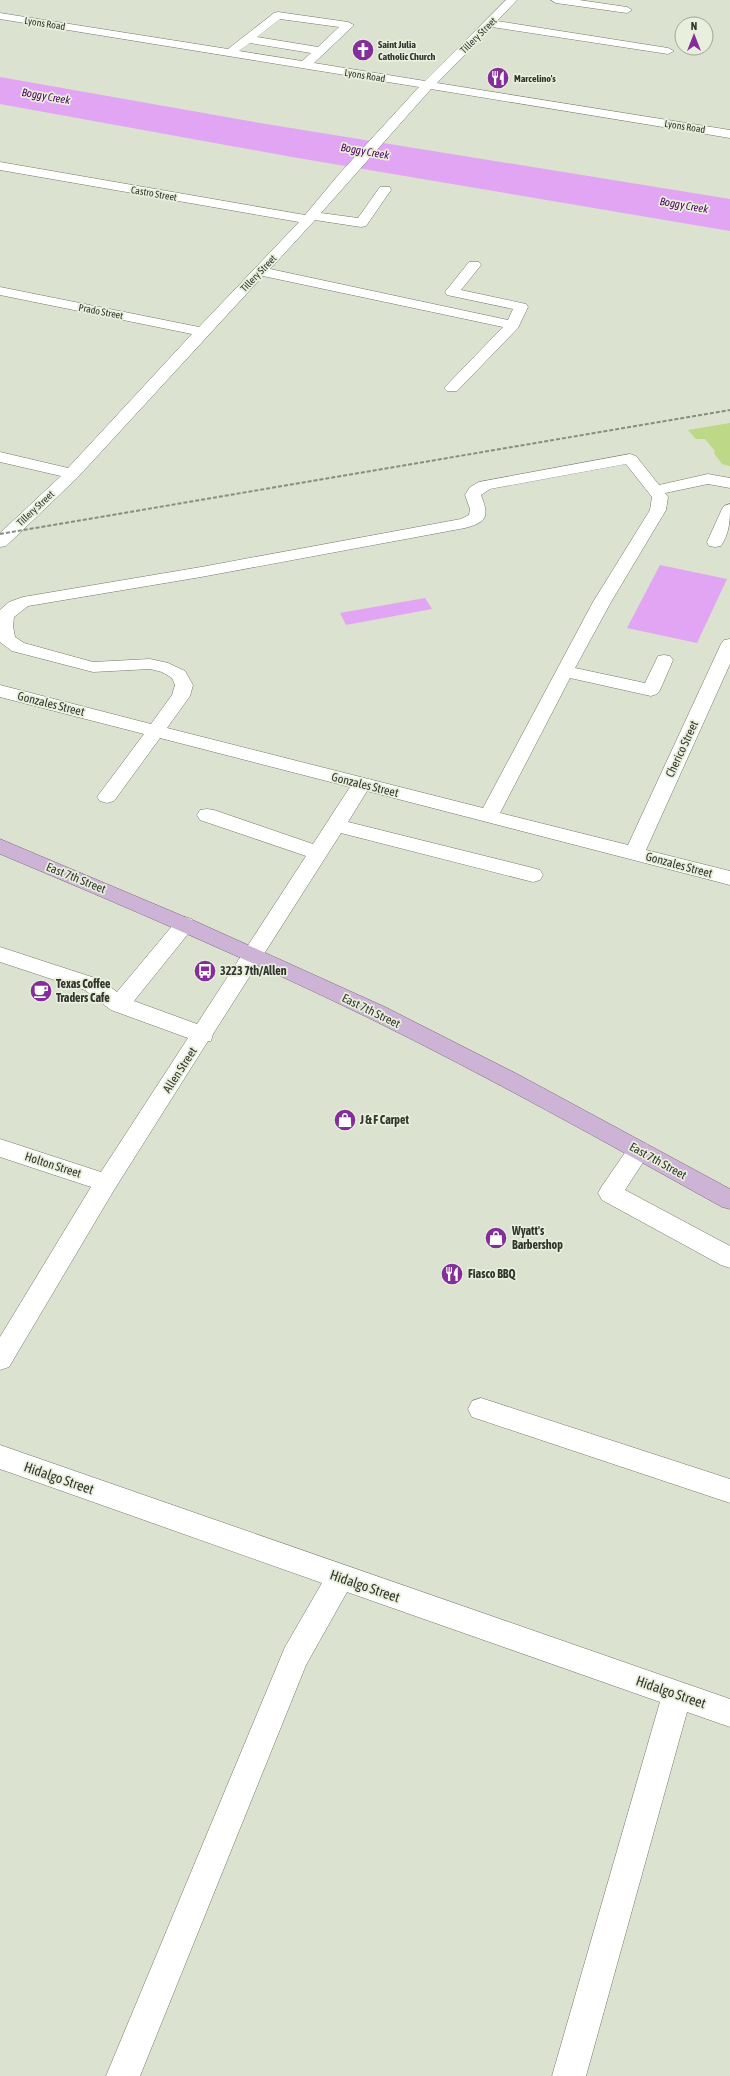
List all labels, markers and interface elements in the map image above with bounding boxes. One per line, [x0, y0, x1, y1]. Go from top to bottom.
street label: Lyons Road [24, 15, 66, 32]
street label: Tillery Street [458, 15, 499, 56]
north arrow [674, 16, 714, 56]
text: N [691, 20, 697, 32]
church icon: Saint Julia Catholic Church [350, 37, 376, 63]
place label: Saint Julia Catholic Church [378, 39, 435, 62]
restaurant icon: Marcelino's [485, 65, 511, 91]
street label: Lyons Road [344, 67, 386, 84]
place label: Marcelino's [514, 73, 556, 84]
water label: Boggy Creek [21, 86, 71, 106]
street label: Lyons Road [664, 118, 706, 135]
water label: Boggy Creek [340, 141, 390, 161]
street label: Castro Street [130, 184, 178, 203]
water label: Boggy Creek [659, 195, 709, 215]
street label: Tillery Street [238, 253, 279, 294]
street label: Prado Street [78, 302, 124, 321]
street label: Tillery Street [15, 488, 56, 528]
street label: Gonzales Street [16, 689, 86, 719]
street label: Cherico Street [663, 718, 701, 780]
street label: Gonzales Street [330, 770, 400, 800]
street label: Gonzales Street [644, 849, 714, 881]
street label: East 7th Street [44, 860, 108, 896]
bus stop icon: 3223 7th/Allen [192, 958, 218, 984]
place label: 3223 7th/Allen [220, 964, 287, 978]
place label: Texas Coffee Traders Cafe [56, 977, 111, 1005]
cafe icon: Texas Coffee Traders Cafe [28, 978, 54, 1004]
street label: East 7th Street [340, 991, 403, 1031]
street label: Allen Street [160, 1044, 200, 1095]
shop icon: J & F Carpet [332, 1107, 358, 1133]
place label: J & F Carpet [359, 1113, 410, 1127]
street label: East 7th Street [627, 1140, 689, 1183]
street label: Holton Street [23, 1149, 84, 1181]
place label: Wyatt's Barbershop [511, 1224, 563, 1252]
shop icon: Wyatt's Barbershop [483, 1225, 509, 1251]
restaurant icon: Fiasco BBQ [439, 1261, 465, 1287]
place label: Fiasco BBQ [468, 1267, 516, 1281]
street label: Hidalgo Street [22, 1459, 96, 1497]
street label: Hidalgo Street [328, 1567, 402, 1605]
street label: Hidalgo Street [634, 1673, 708, 1711]

